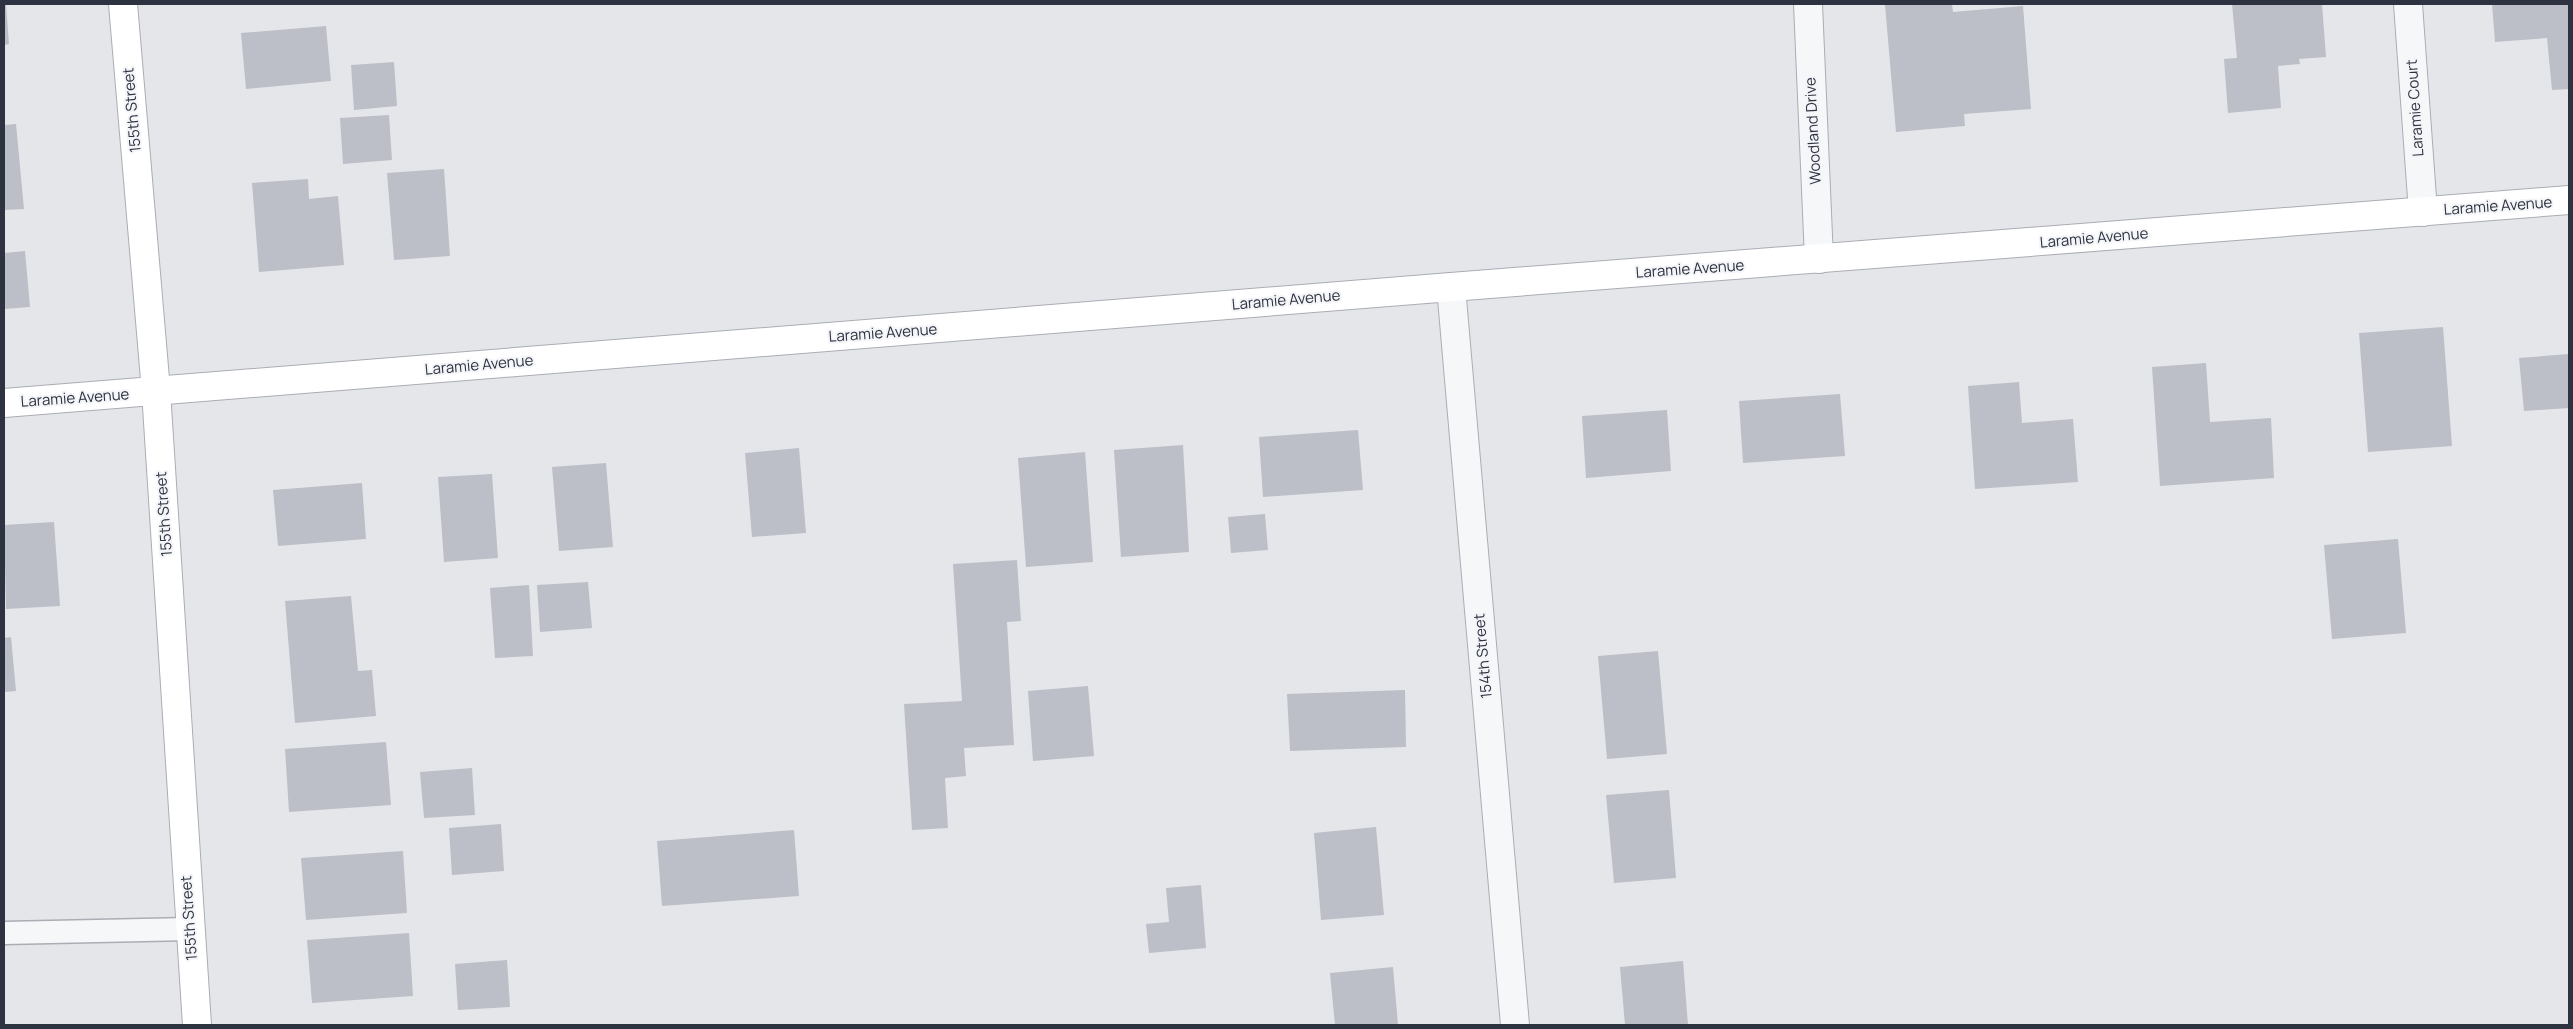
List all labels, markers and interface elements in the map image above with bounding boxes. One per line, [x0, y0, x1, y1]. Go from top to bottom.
street label: Laramie Court [2401, 59, 2428, 157]
street label: 155th Street [117, 67, 146, 153]
street label: Woodland Drive [1799, 77, 1826, 185]
street label: Laramie Avenue [2443, 191, 2553, 220]
street label: Laramie Avenue [2039, 222, 2149, 253]
street label: Laramie Avenue [1635, 254, 1745, 283]
street label: Laramie Avenue [1231, 284, 1341, 315]
street label: Laramie Avenue [828, 318, 938, 347]
street label: Laramie Avenue [424, 349, 534, 380]
street label: Laramie Avenue [20, 383, 130, 412]
street label: 155th Street [150, 471, 177, 557]
street label: 154th Street [1468, 613, 1497, 699]
street label: 155th Street [175, 875, 202, 961]

